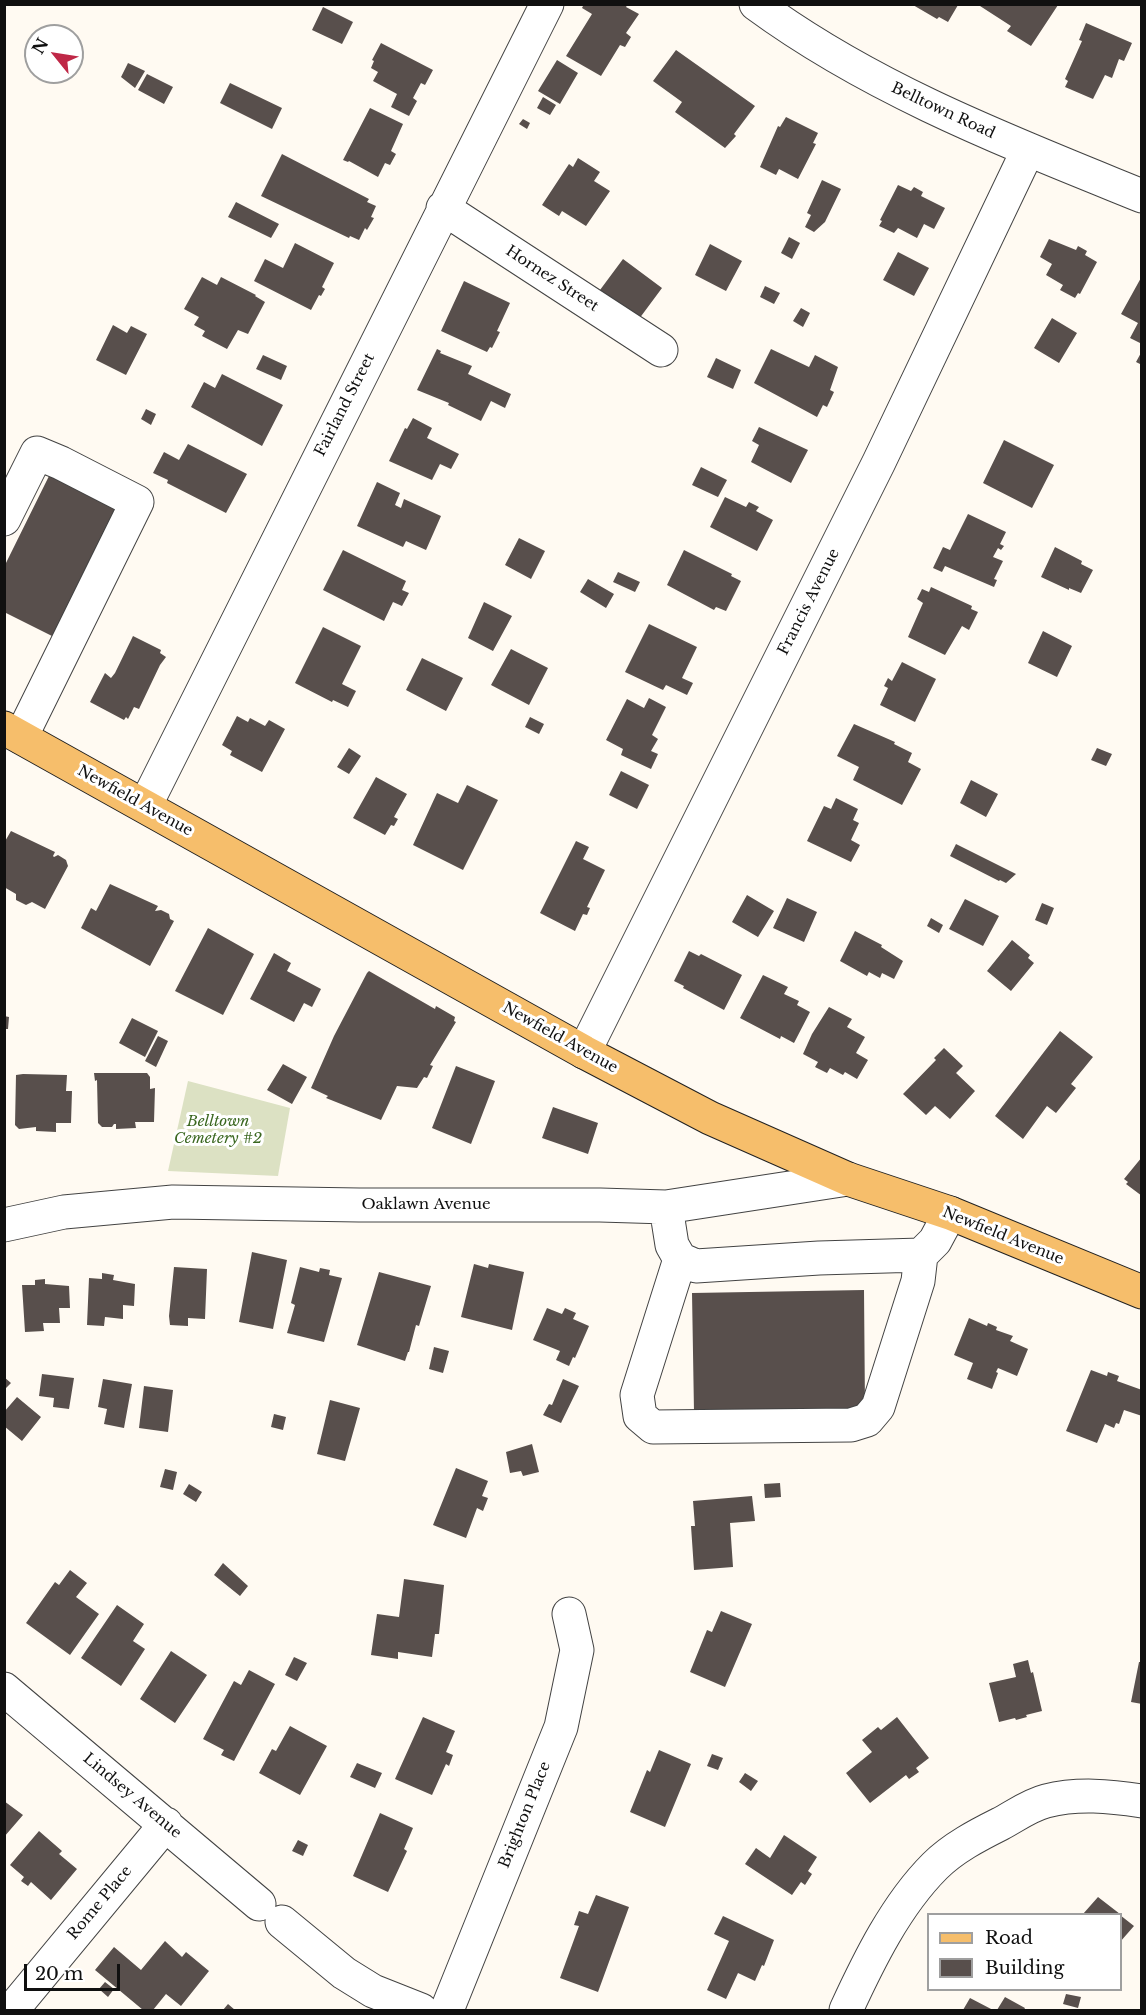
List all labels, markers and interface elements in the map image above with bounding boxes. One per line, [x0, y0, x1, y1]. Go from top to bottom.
north arrow [24, 24, 84, 84]
text: N [28, 34, 53, 58]
street label: Belltown Road [888, 79, 998, 143]
street label: Hornez Street [502, 242, 602, 316]
street label: Fairland Street [311, 351, 379, 459]
street label: Francis Avenue [774, 546, 844, 658]
street label: Newfield Avenue [74, 762, 196, 840]
street label: Newfield Avenue [499, 999, 621, 1077]
park label: Belltown Cemetery #2 [174, 1113, 262, 1148]
street label: Oaklawn Avenue [361, 1196, 491, 1214]
street label: Newfield Avenue [940, 1203, 1066, 1269]
street label: Lindsey Avenue [79, 1750, 185, 1842]
street label: Brighton Place [495, 1759, 555, 1871]
street label: Rome Place [64, 1863, 136, 1943]
legend [927, 1913, 1122, 1991]
text: Road [985, 1927, 1033, 1949]
scale bar [27, 1952, 123, 1990]
text: Building [985, 1957, 1064, 1979]
text: 20 m [35, 1963, 83, 1985]

